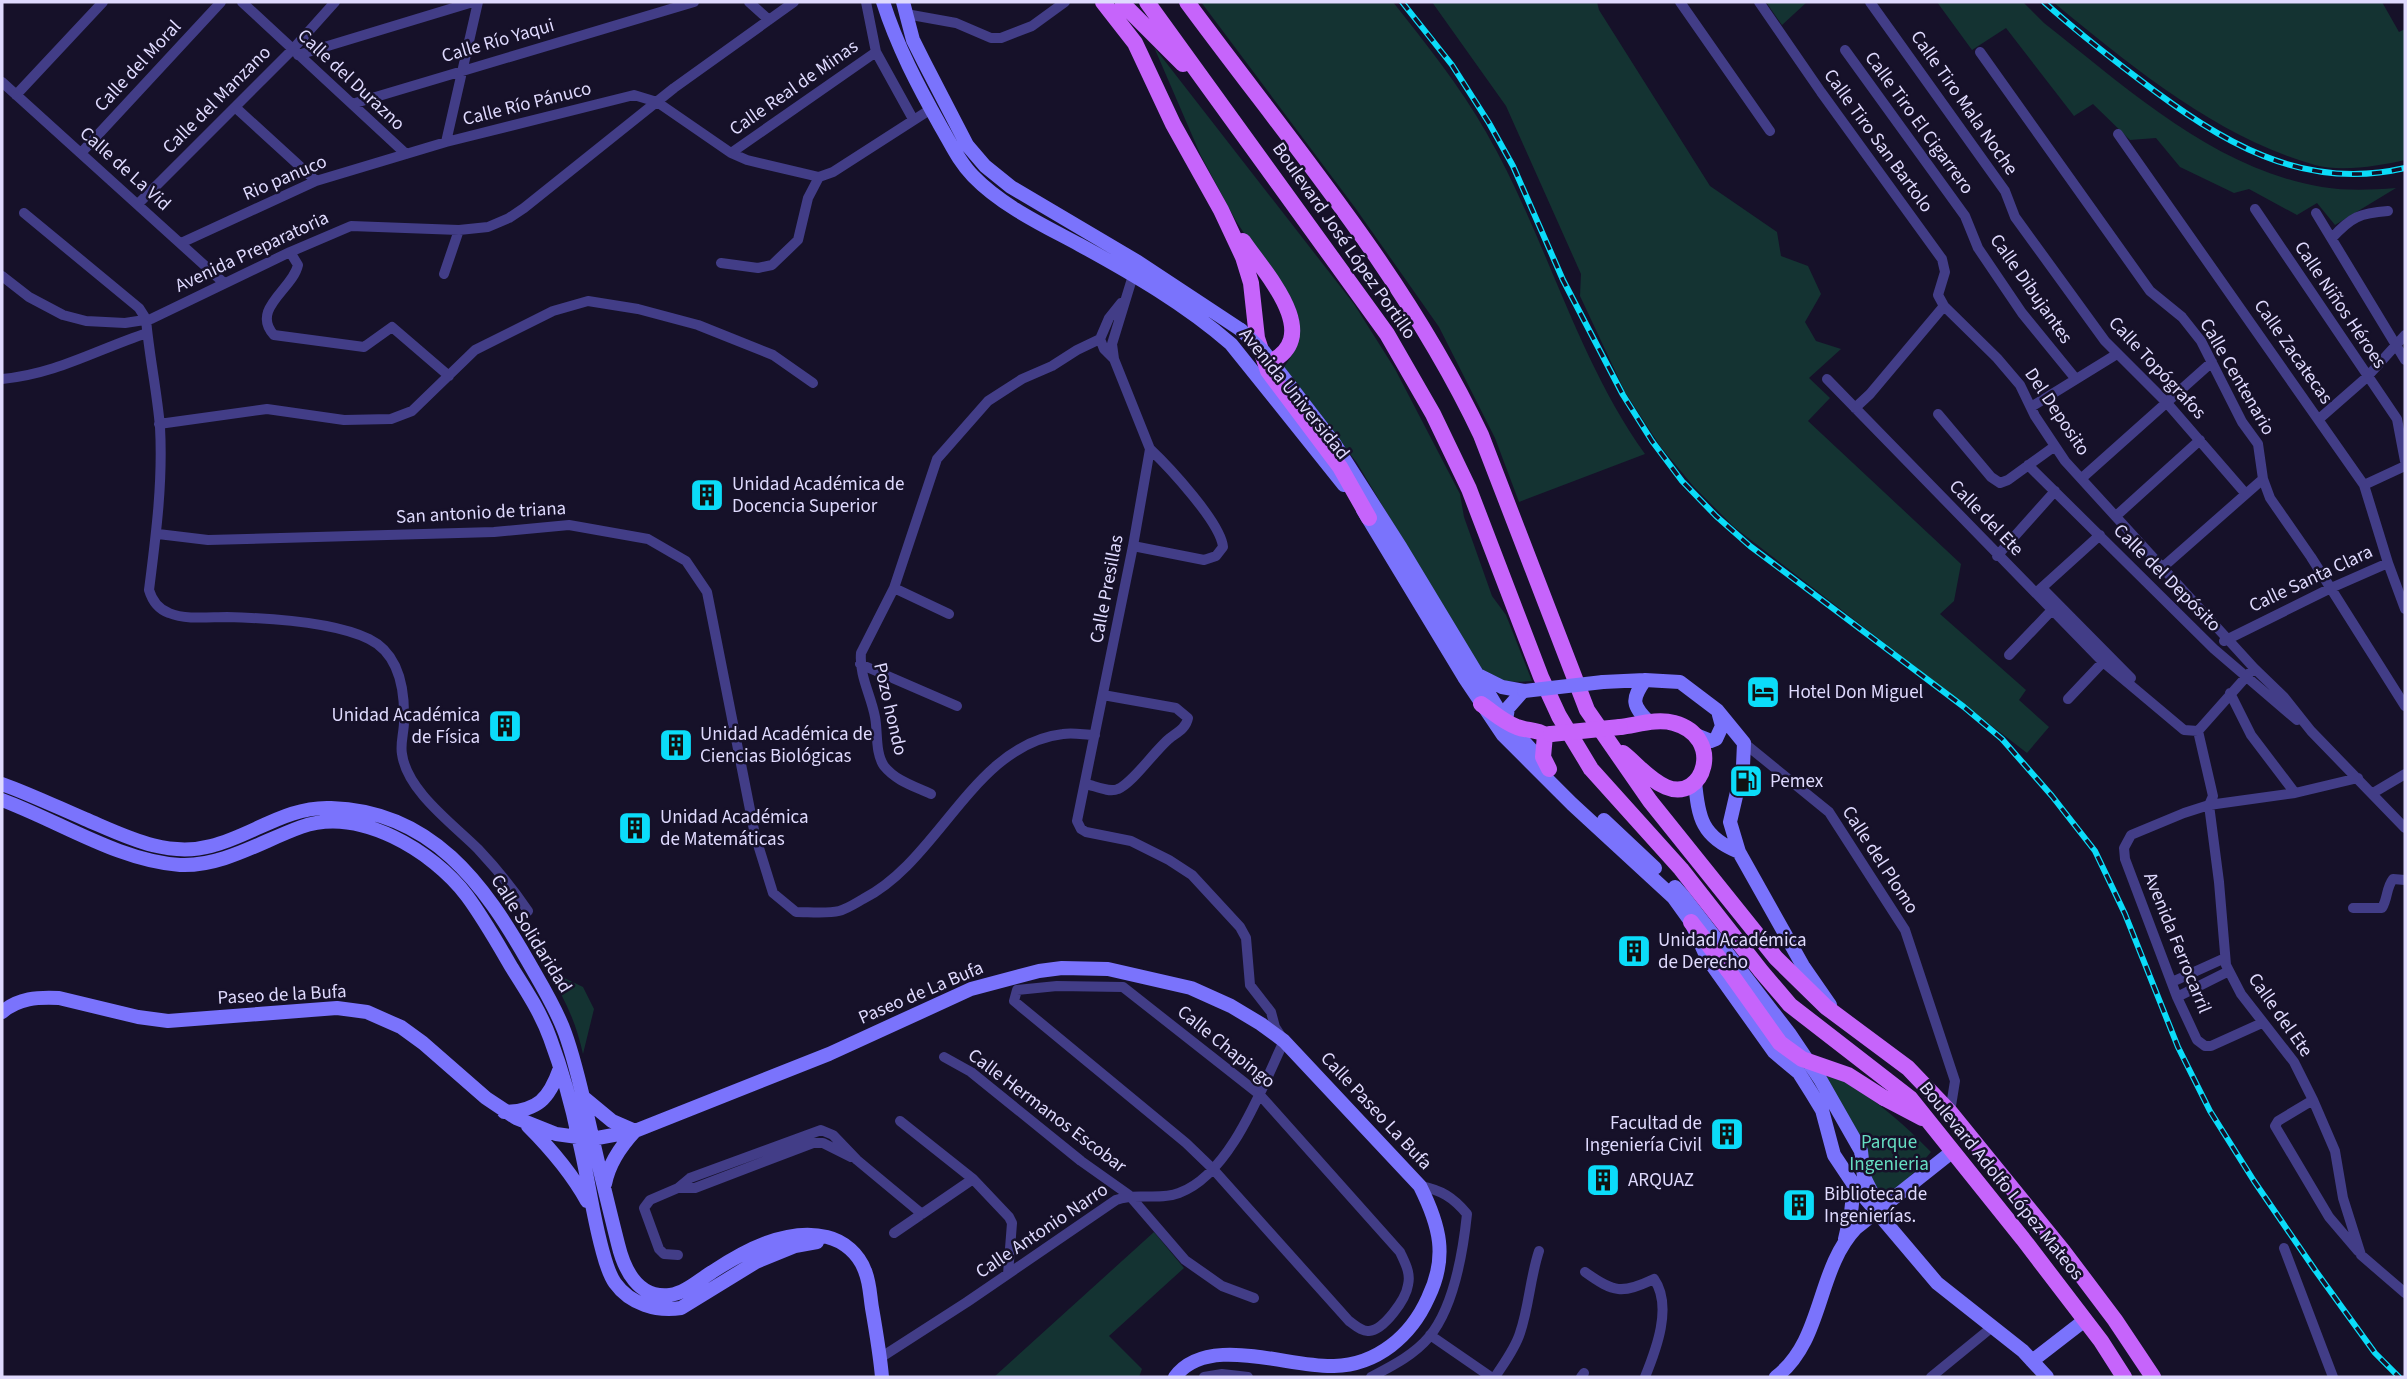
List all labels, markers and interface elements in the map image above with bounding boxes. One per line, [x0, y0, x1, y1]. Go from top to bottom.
street label: Calle Río Yaqui [439, 12, 557, 70]
street label: Calle del Moral [88, 14, 188, 118]
street label: Calle del Durazno [291, 23, 411, 137]
street label: Calle Tiro Mala Noche [1904, 25, 2024, 181]
street label: Calle Real de Minas [724, 33, 864, 143]
street label: Calle del Manzano [157, 40, 277, 160]
street label: Calle Tiro El Cigarrero [1858, 46, 1980, 200]
street label: Calle Tiro San Bartolo [1817, 64, 1939, 218]
street label: Calle Río Pánuco [460, 75, 594, 133]
street label: Calle de La Vid [73, 121, 177, 217]
street label: Boulevard José López Portillo [1266, 137, 1422, 345]
street label: Rio panuco [239, 148, 331, 208]
street label: Avenida Preparatoria [171, 205, 333, 299]
street label: Calle Dibujantes [1983, 229, 2079, 350]
street label: Calle Niños Héroes [2287, 236, 2393, 374]
street label: Calle Zacatecas [2247, 294, 2339, 410]
street label: Calle Topógrafos [2102, 310, 2212, 426]
street label: Calle Centenario [2193, 313, 2281, 441]
street label: Avenida Universidad [1232, 322, 1356, 466]
street label: Del Deposito [2018, 363, 2096, 461]
place label: Unidad Académica de Docencia Superior [732, 471, 904, 520]
street label: Calle del Ete [1943, 474, 2029, 562]
building icon: Unidad Académica de Docencia Superior [688, 476, 726, 514]
street label: San antonio de triana [395, 495, 567, 531]
street label: Calle del Depósito [2107, 518, 2227, 638]
street label: Calle Presillas [1083, 533, 1131, 645]
street label: Calle Santa Clara [2245, 538, 2377, 620]
street label: Pozo hondo [866, 660, 914, 758]
hotel icon: Hotel Don Miguel [1744, 673, 1782, 711]
place label: Hotel Don Miguel [1788, 679, 1924, 706]
place label: Unidad Académica de Física [331, 702, 480, 751]
building icon: Unidad Académica de Física [486, 707, 524, 745]
place label: Unidad Académica de Ciencias Biológicas [700, 721, 872, 770]
building icon: Unidad Académica de Ciencias Biológicas [657, 726, 695, 764]
fuel station icon: Pemex [1727, 762, 1765, 800]
place label: Pemex [1770, 768, 1824, 795]
street label: Calle del Plomo [1835, 801, 1925, 919]
place label: Unidad Académica de Matemáticas [660, 804, 809, 853]
building icon: Unidad Académica de Matemáticas [616, 809, 654, 847]
street label: Avenida Ferrocarril [2136, 868, 2218, 1018]
street label: Calle Solidaridad [484, 869, 578, 999]
place label: Unidad Académica de Derecho [1658, 927, 1807, 976]
building icon: Unidad Académica de Derecho [1615, 932, 1653, 970]
street label: Paseo de La Bufa [854, 954, 988, 1032]
street label: Calle del Ete [2241, 967, 2319, 1063]
street label: Paseo de la Bufa [217, 978, 347, 1012]
street label: Calle Chapingo [1171, 999, 1281, 1095]
street label: Calle Hermanos Escobar [962, 1042, 1132, 1180]
street label: Calle Paseo La Bufa [1314, 1046, 1438, 1176]
street label: Boulevard Adolfo López Mateos [1912, 1076, 2090, 1286]
place label: Facultad de Ingeniería Civil [1585, 1110, 1702, 1159]
building icon: Facultad de Ingeniería Civil [1708, 1115, 1746, 1153]
park label: Parque Ingenieria [1849, 1129, 1929, 1178]
building icon: ARQUAZ [1584, 1161, 1622, 1199]
place label: ARQUAZ [1628, 1167, 1694, 1194]
street label: Calle Antonio Narro [970, 1177, 1114, 1285]
place label: Biblioteca de Ingenierías. [1824, 1181, 1927, 1230]
building icon: Biblioteca de Ingenierías. [1780, 1186, 1818, 1224]

